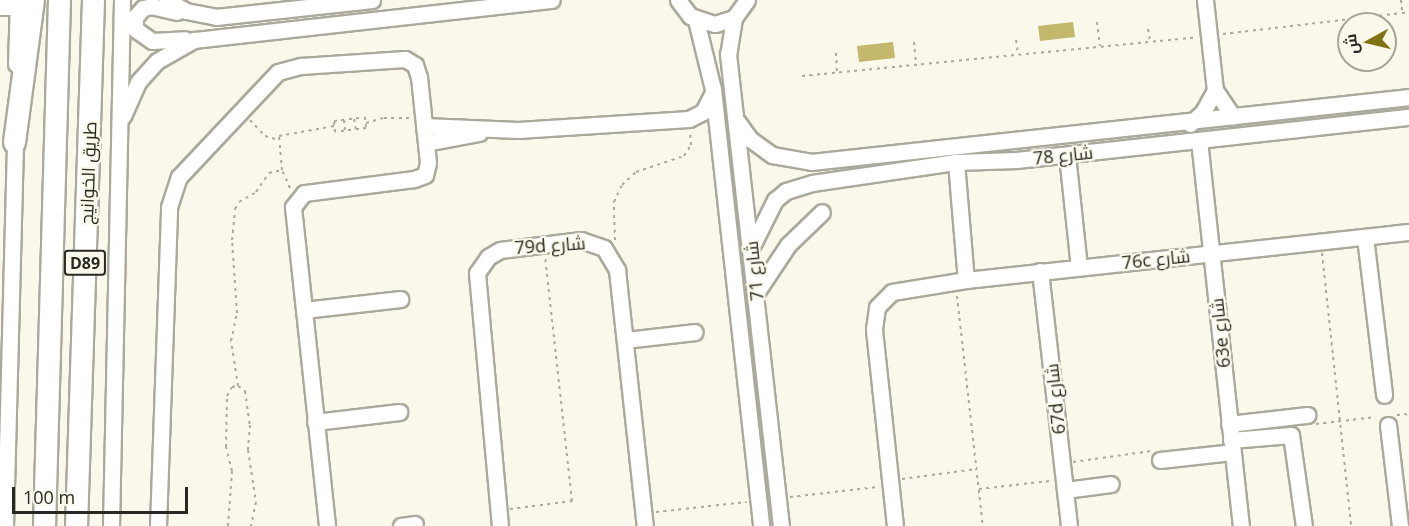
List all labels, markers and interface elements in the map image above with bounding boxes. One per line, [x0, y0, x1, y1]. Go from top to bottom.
north arrow [1337, 12, 1397, 72]
text: ش [1339, 33, 1363, 56]
street label: طريق الخوانيج [75, 121, 101, 225]
street label: شارع 78 [1032, 141, 1094, 169]
street label: 79d شارع [514, 232, 586, 258]
street label: شارع 71 [740, 240, 768, 302]
street label: 76c شارع [1121, 245, 1191, 273]
road number: D89 [62, 250, 107, 276]
street label: 63e شارع [1206, 297, 1234, 369]
street label: 67d شارع [1041, 362, 1069, 436]
scale bar [15, 475, 190, 513]
text: 100 m [23, 485, 75, 509]

